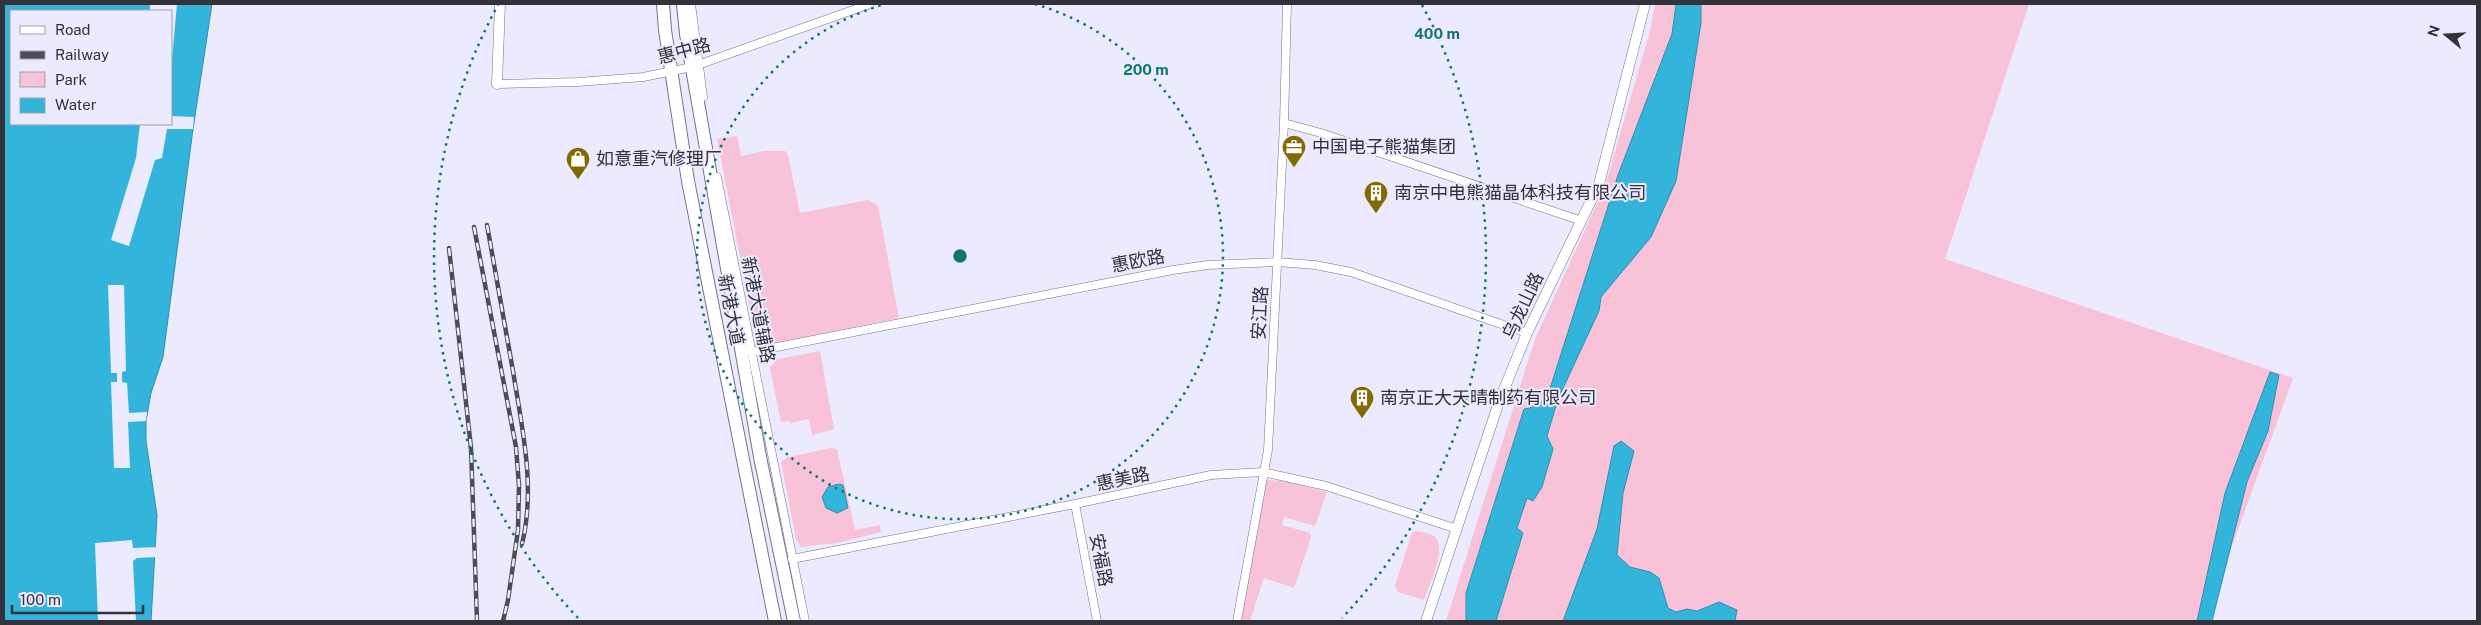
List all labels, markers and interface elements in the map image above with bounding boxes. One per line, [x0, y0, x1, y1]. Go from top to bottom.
legend [10, 10, 172, 125]
north arrow [2421, 10, 2471, 60]
text: Road [55, 21, 91, 38]
text: N [2424, 23, 2443, 39]
text: 400 m [1414, 25, 1460, 42]
street label: 惠中路 [655, 33, 713, 68]
text: Railway [55, 46, 109, 63]
text: 200 m [1123, 61, 1169, 78]
text: Park [55, 71, 87, 88]
text: Water [55, 96, 97, 113]
office icon: 中国电子熊猫集团 [1281, 134, 1307, 168]
place label: 中国电子熊猫集团 [1312, 136, 1456, 157]
shop icon: 如意重汽修理厂 [565, 146, 591, 180]
place label: 如意重汽修理厂 [596, 148, 722, 169]
building icon: 南京中电熊猫晶体科技有限公司 [1363, 180, 1389, 214]
place label: 南京中电熊猫晶体科技有限公司 [1394, 182, 1646, 203]
street label: 惠欧路 [1109, 245, 1166, 276]
centre of rings [951, 247, 969, 265]
street label: 新港大道辅路 [738, 255, 779, 365]
street label: 乌龙山路 [1498, 269, 1547, 343]
street label: 新港大道 [714, 273, 749, 347]
street label: 安江路 [1248, 285, 1271, 340]
building icon: 南京正大天晴制药有限公司 [1349, 385, 1375, 419]
place label: 南京正大天晴制药有限公司 [1380, 387, 1596, 408]
street label: 惠美路 [1094, 463, 1151, 494]
street label: 安福路 [1086, 531, 1117, 588]
scale bar [12, 582, 144, 614]
text: 100 m [20, 591, 61, 608]

